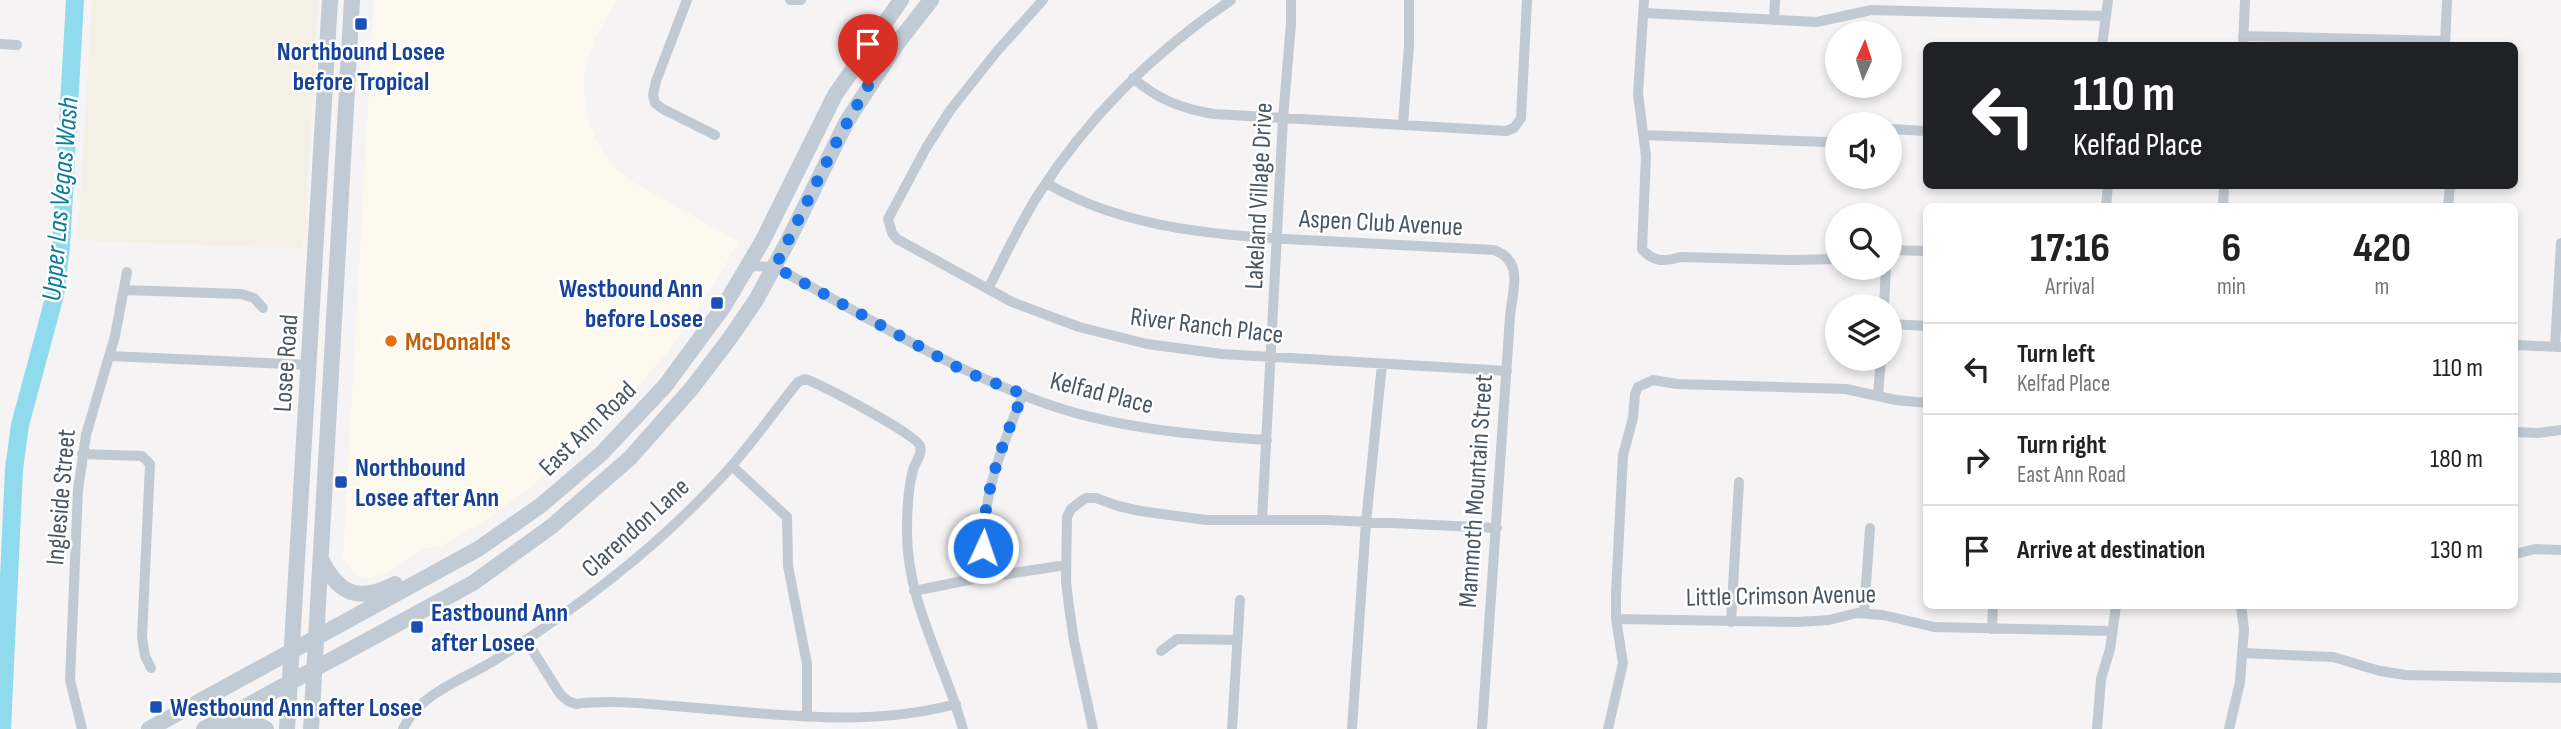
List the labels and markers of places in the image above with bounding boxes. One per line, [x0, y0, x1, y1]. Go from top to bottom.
pin [838, 14, 898, 86]
marker: Northbound Losee before Tropical [353, 16, 369, 32]
place label: Northbound Losee before Tropical [277, 37, 445, 98]
place label: Westbound Ann before Losee [559, 274, 703, 335]
marker: Westbound Ann before Losee [709, 295, 725, 311]
place label: McDonald's [405, 327, 511, 358]
marker: McDonald's [383, 333, 399, 349]
place label: Northbound Losee after Ann [355, 453, 499, 514]
marker: Northbound Losee after Ann [333, 474, 349, 490]
place label: Eastbound Ann after Losee [431, 598, 568, 659]
marker: Eastbound Ann after Losee [409, 619, 425, 635]
place label: Westbound Ann after Losee [170, 693, 422, 724]
marker: Westbound Ann after Losee [148, 699, 164, 715]

